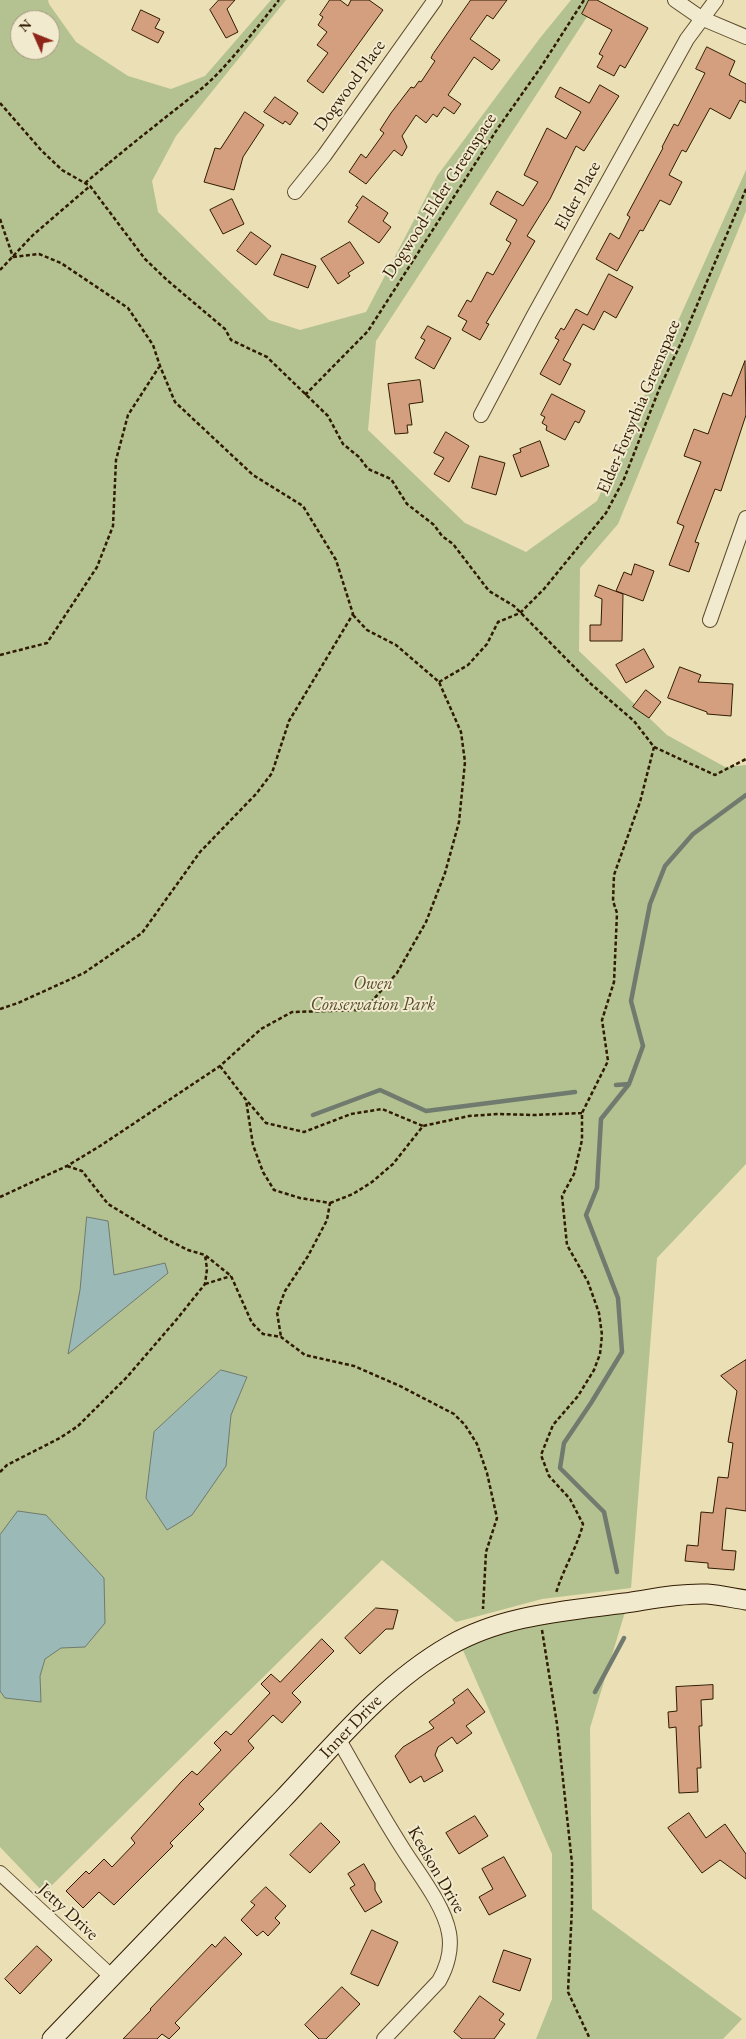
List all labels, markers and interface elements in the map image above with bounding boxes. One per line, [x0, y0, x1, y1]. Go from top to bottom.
north arrow [10, 10, 60, 60]
text: N [15, 15, 35, 36]
street label: Dogwood Place [309, 36, 391, 136]
street label: Dogwood-Elder Greenspace [378, 109, 502, 283]
street label: Elder Place [550, 158, 606, 234]
street label: Elder-Forsythia Greenspace [592, 317, 686, 497]
park label: Owen Conservation Park [311, 973, 435, 1016]
street label: Inner Drive [315, 1691, 387, 1763]
street label: Keelson Drive [402, 1823, 470, 1917]
street label: Jetty Drive [33, 1879, 103, 1945]

